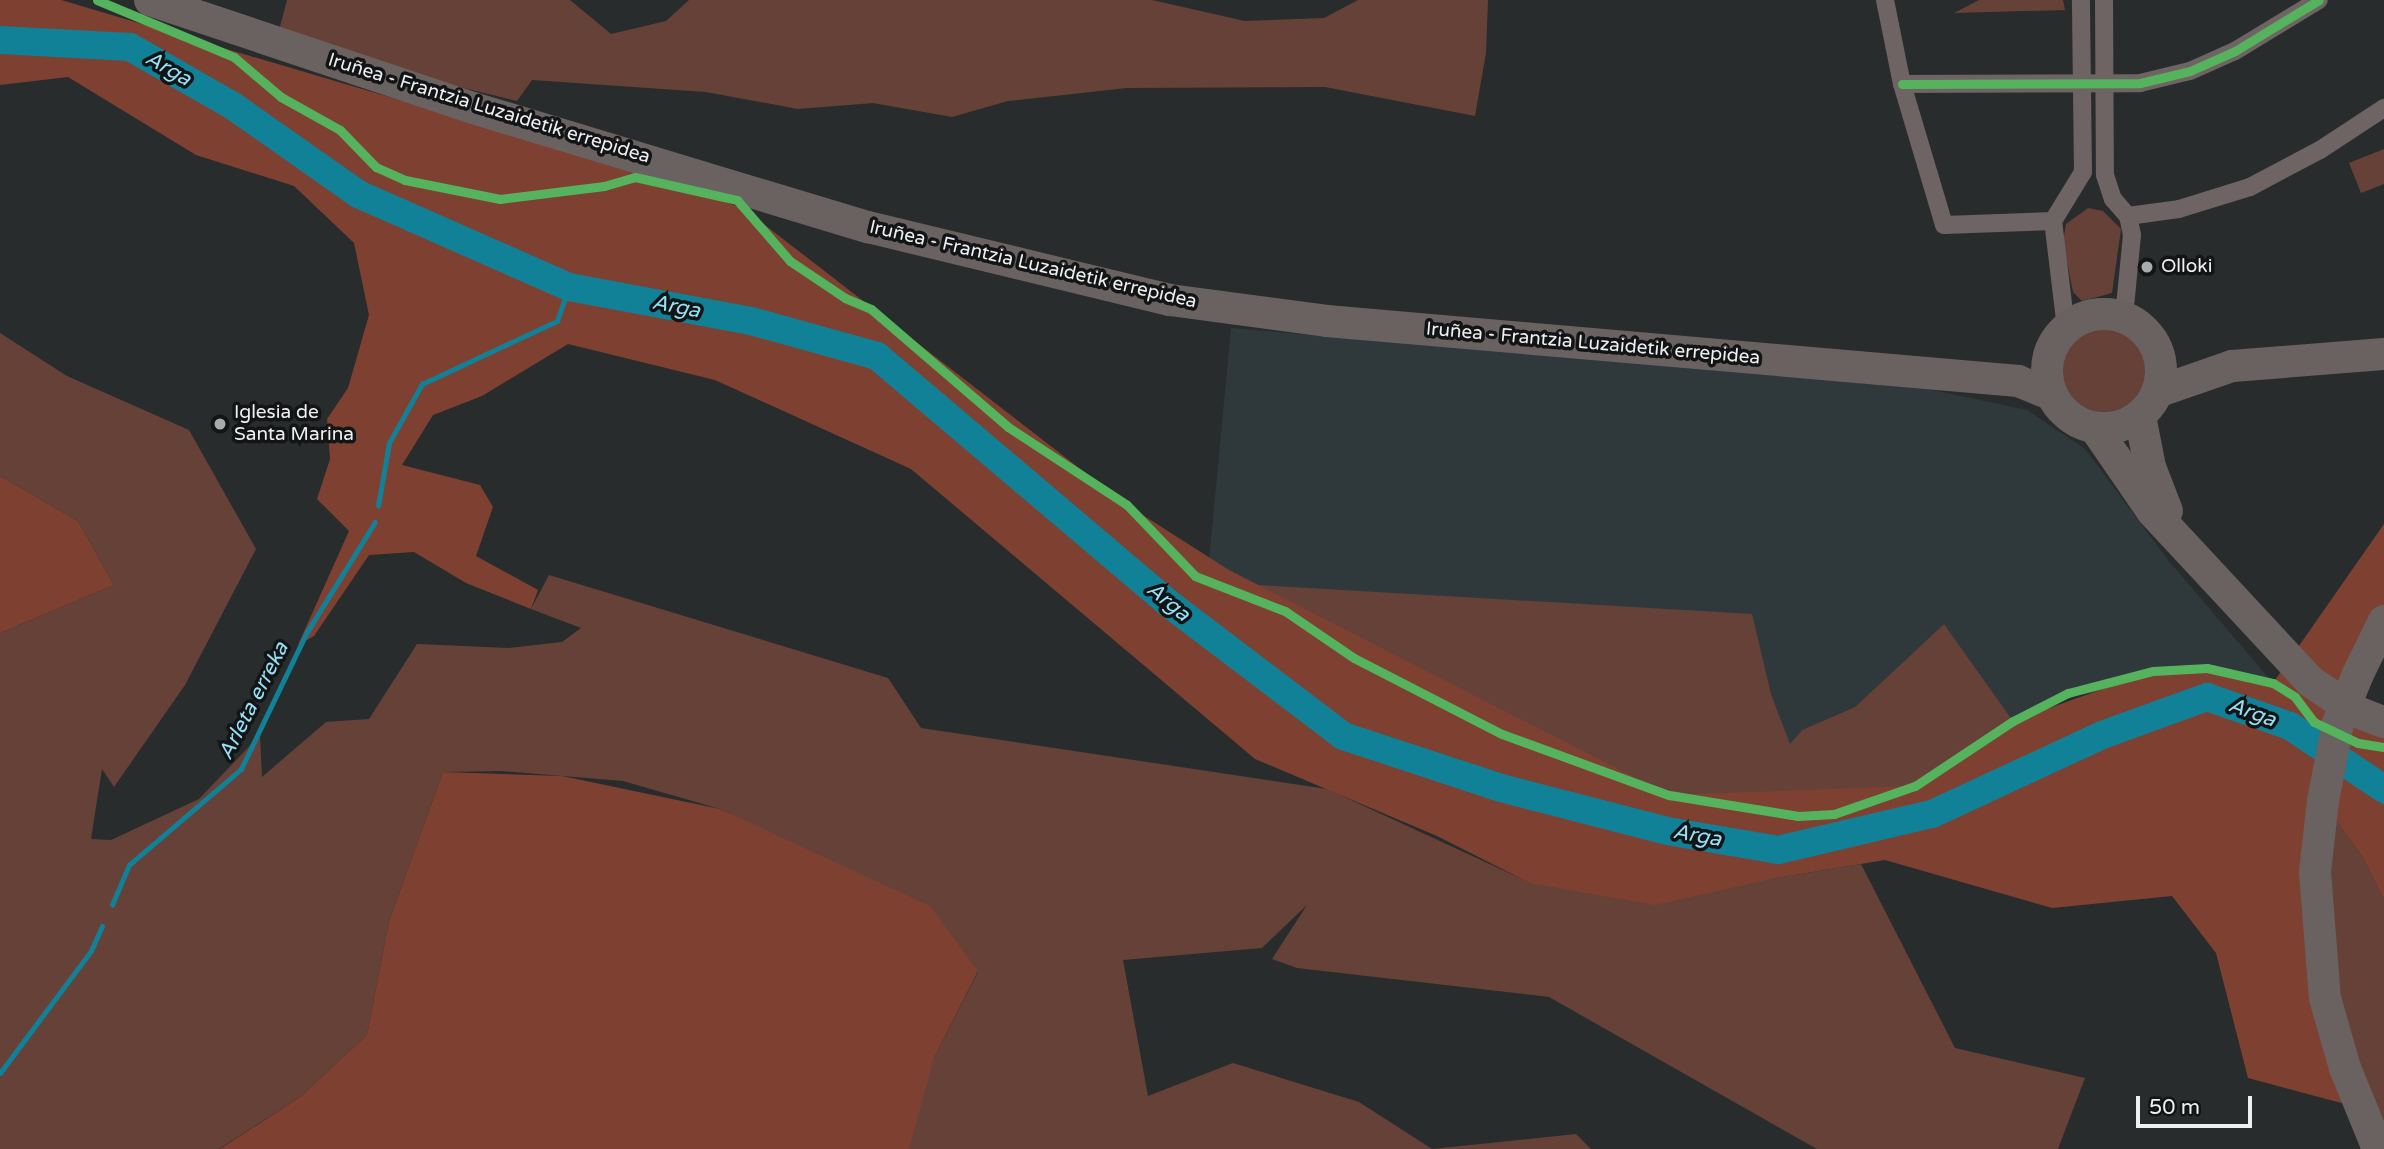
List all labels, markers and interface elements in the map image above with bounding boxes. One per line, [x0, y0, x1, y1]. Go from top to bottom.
water label: Arga [141, 46, 195, 92]
street label: Iruñea - Frantzia Luzaidetik errepidea [325, 49, 653, 169]
street label: Iruñea - Frantzia Luzaidetik errepidea [867, 216, 1199, 314]
place label: Olloki [2161, 256, 2212, 278]
marker: Olloki [2139, 259, 2155, 275]
water label: Arga [650, 290, 702, 324]
street label: Iruñea - Frantzia Luzaidetik errepidea [1425, 318, 1761, 370]
place label: Iglesia de Santa Marina [234, 402, 354, 446]
marker: Iglesia de Santa Marina [212, 416, 228, 432]
water label: Arga [1141, 577, 1195, 627]
water label: Arleta erreka [214, 638, 294, 764]
water label: Arga [2225, 693, 2279, 733]
water label: Arga [1671, 819, 1723, 853]
scale bar [2139, 1082, 2254, 1126]
text: 50 m [2149, 1095, 2200, 1120]

